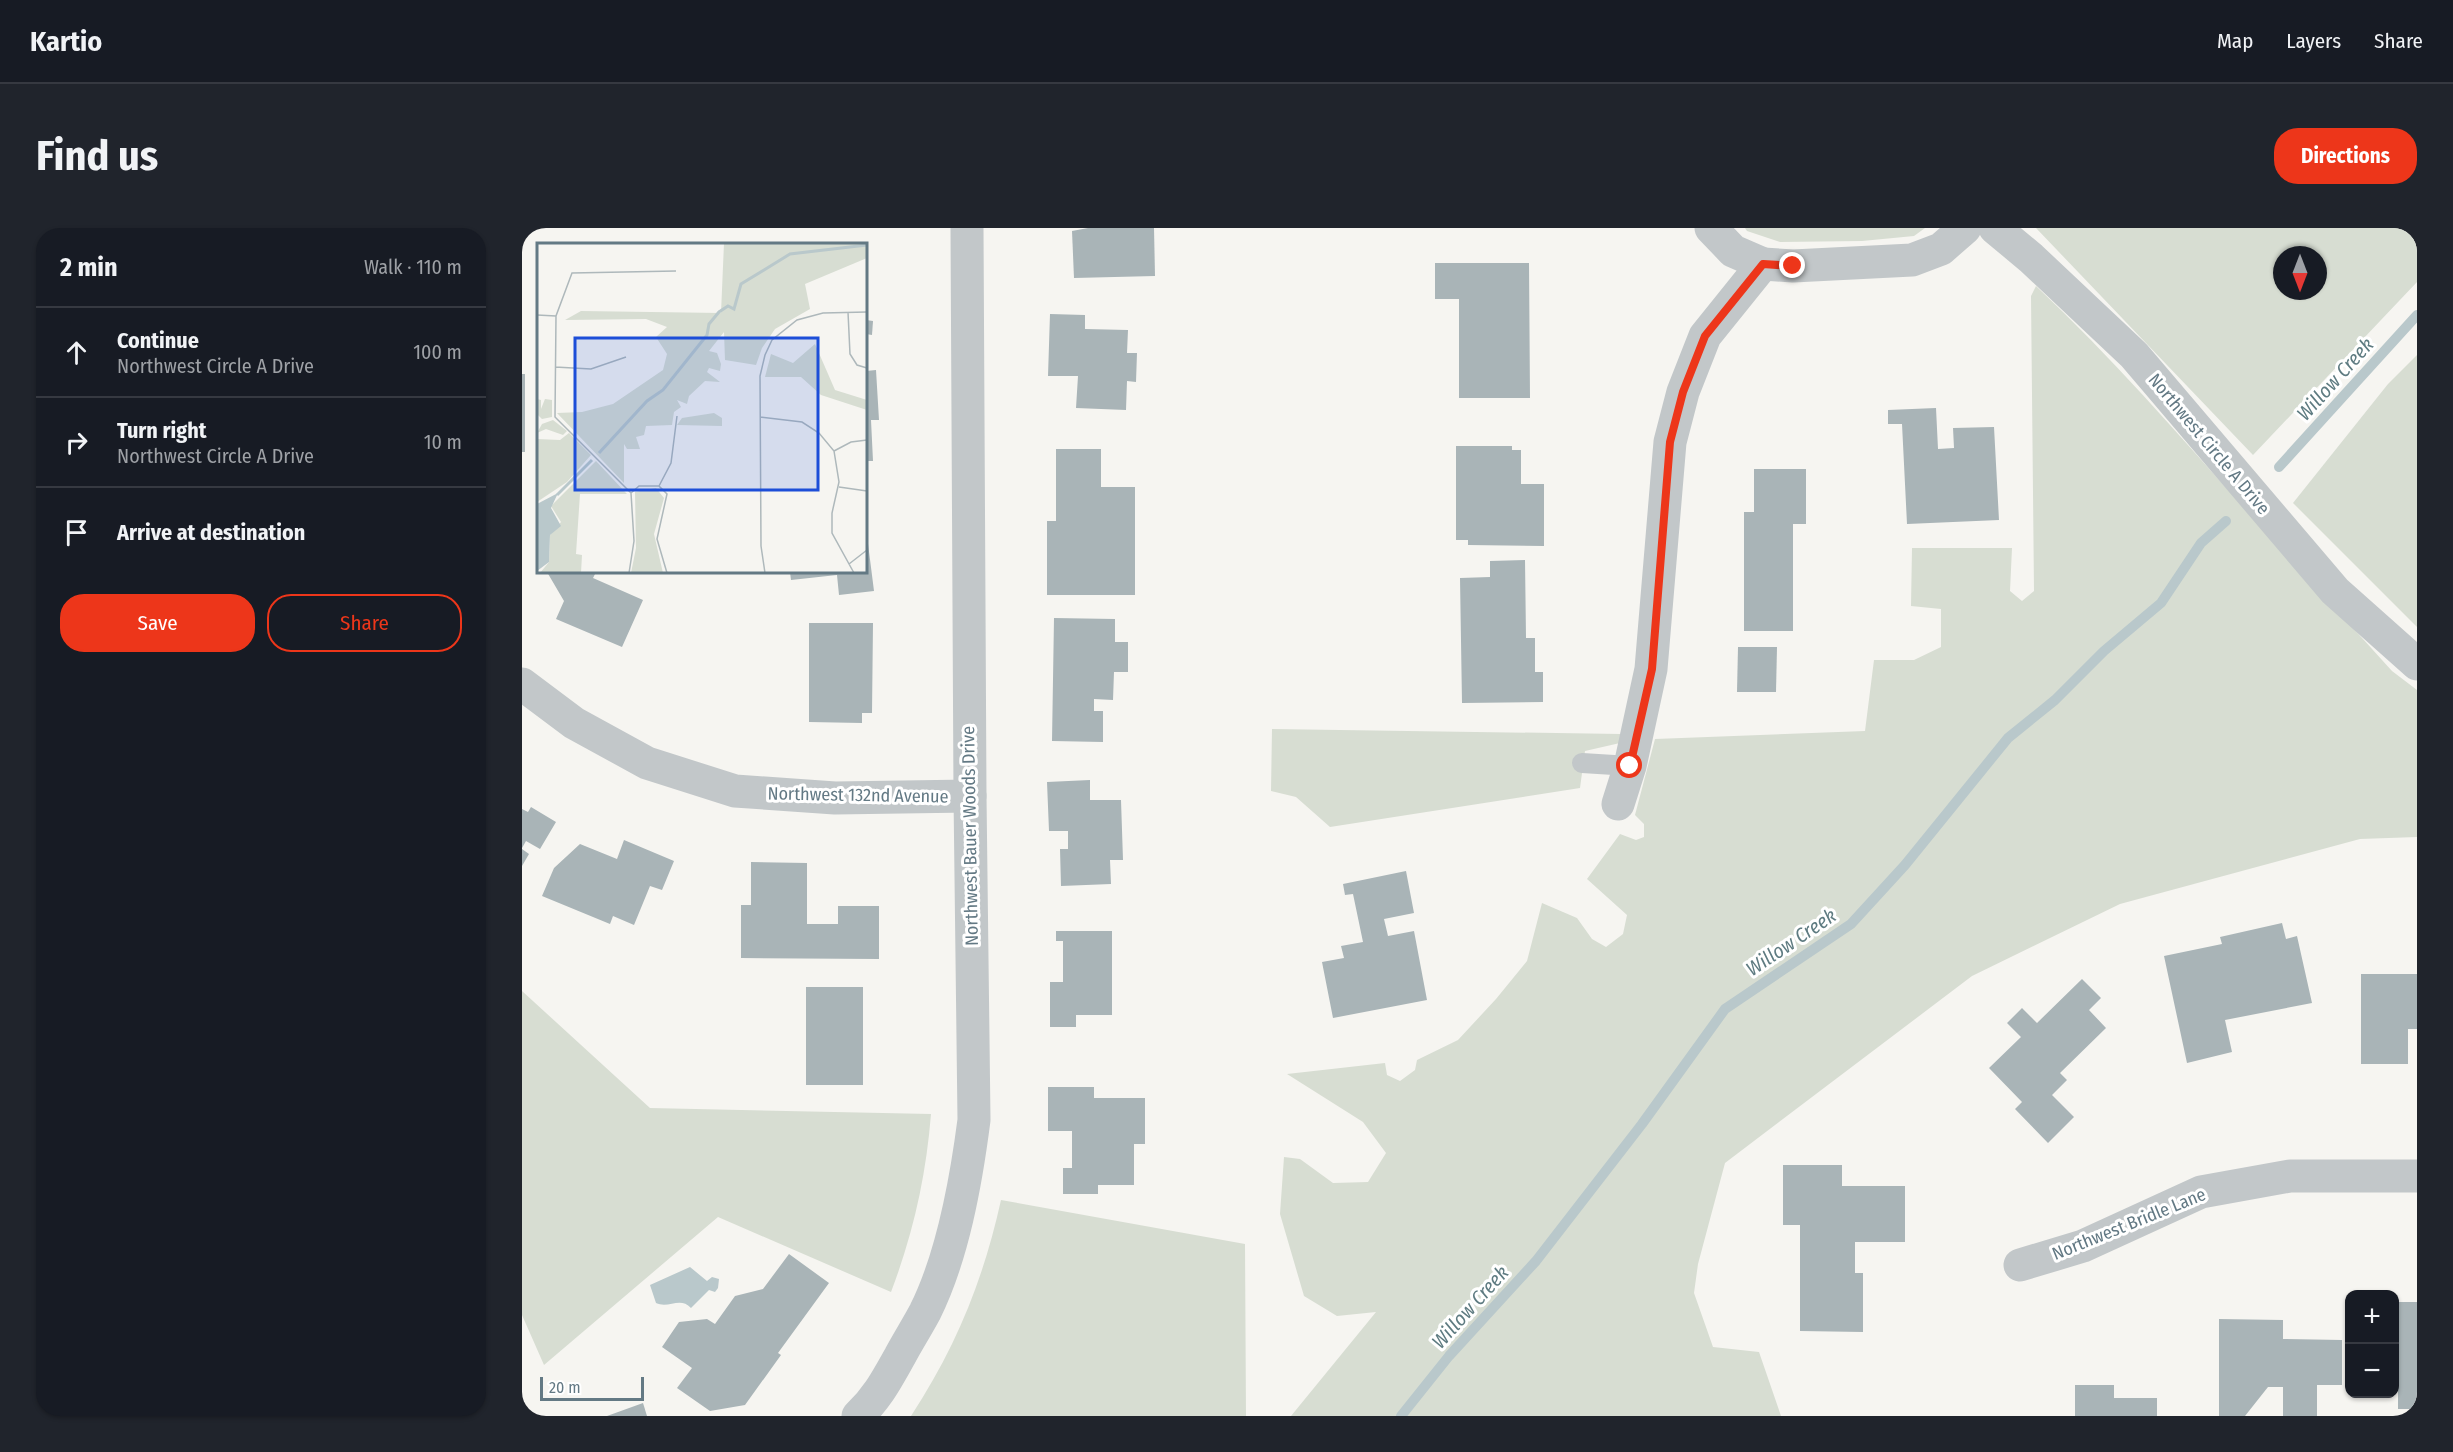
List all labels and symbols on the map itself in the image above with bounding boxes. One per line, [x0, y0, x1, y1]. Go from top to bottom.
inset map [537, 243, 867, 573]
north arrow [2273, 246, 2327, 300]
route end [1779, 252, 1805, 278]
water label: Willow Creek [2292, 333, 2379, 425]
street label: Northwest Circle A Drive [2144, 369, 2274, 519]
street label: Northwest Bauer Woods Drive [957, 726, 983, 946]
route start [1616, 752, 1642, 778]
street label: Northwest 132nd Avenue [767, 782, 949, 808]
water label: Willow Creek [1741, 903, 1841, 981]
street label: Northwest Bridle Lane [2049, 1183, 2209, 1265]
water label: Willow Creek [1427, 1261, 1514, 1353]
scale bar [540, 1374, 644, 1402]

